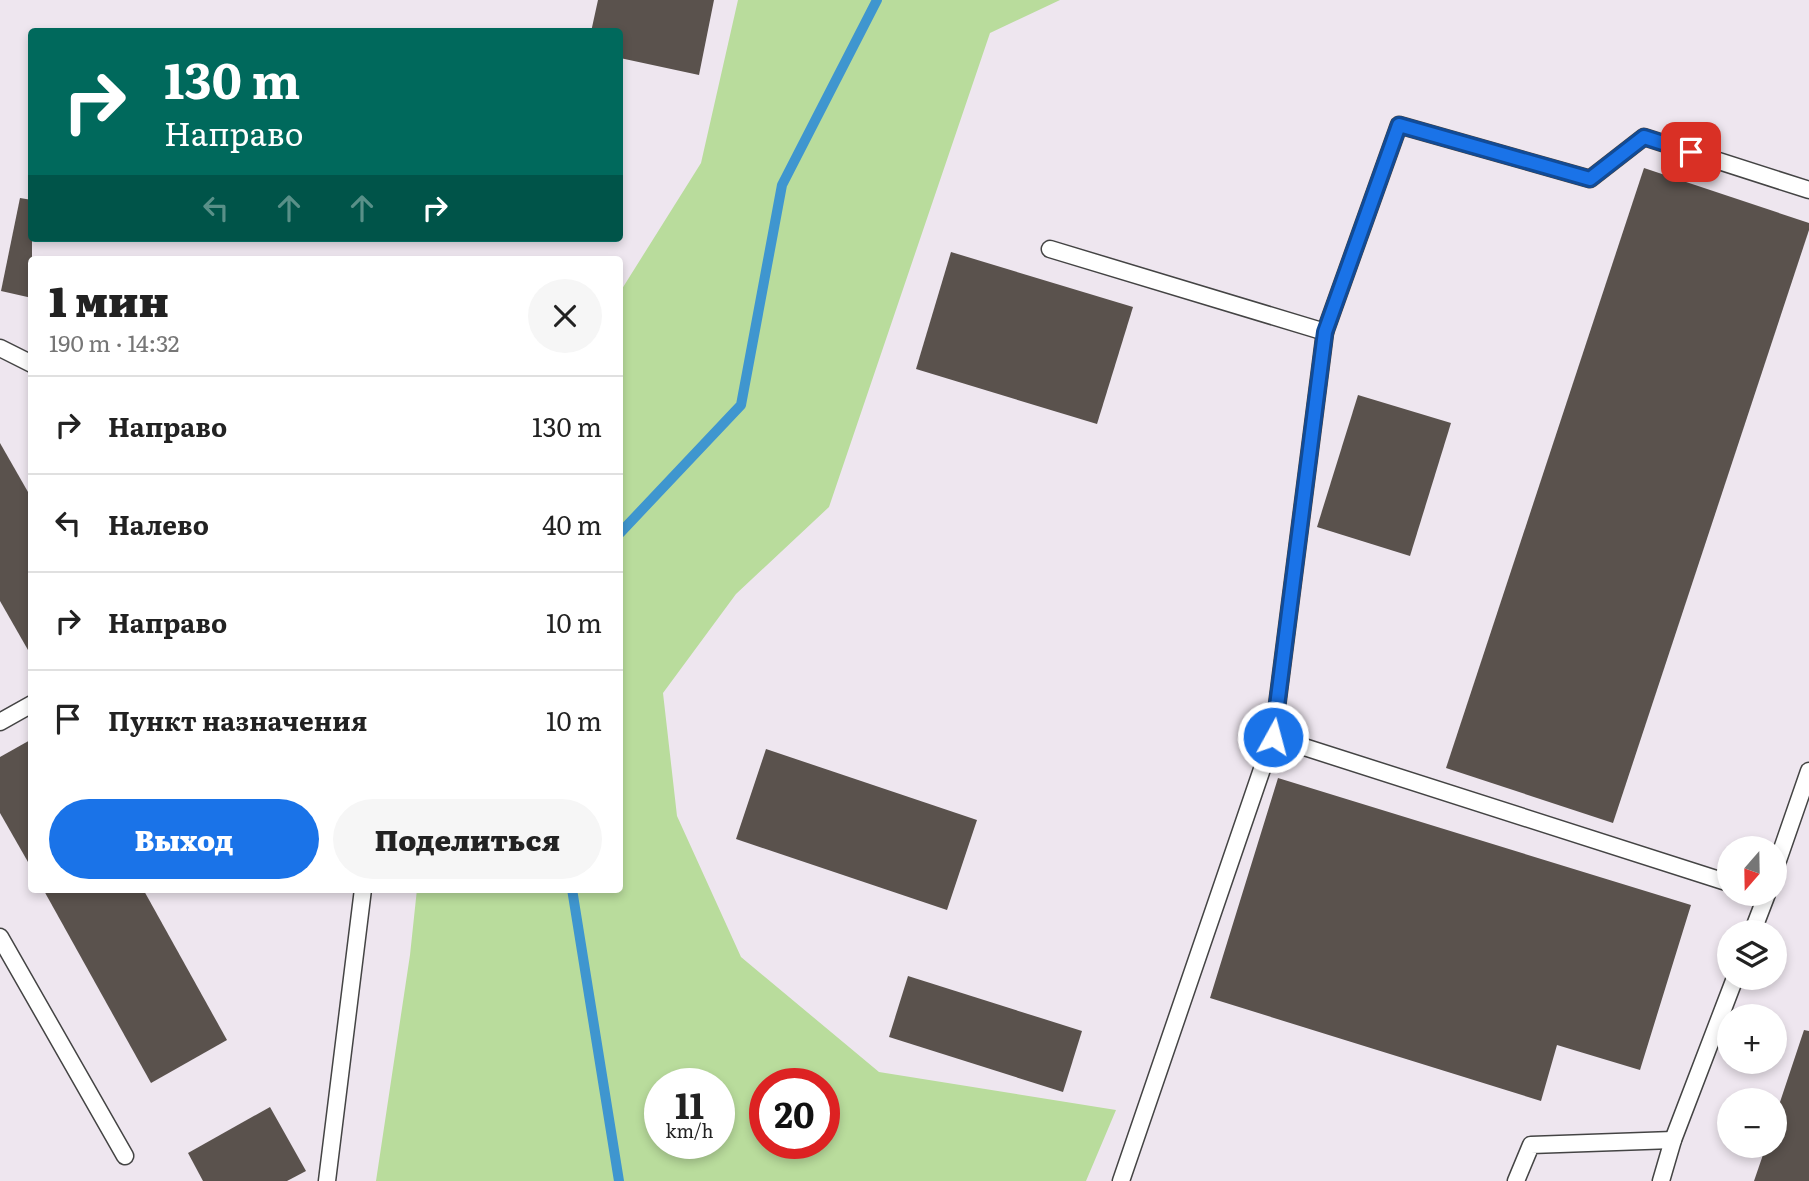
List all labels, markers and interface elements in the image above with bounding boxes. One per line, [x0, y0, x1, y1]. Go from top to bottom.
text: 130 m [164, 41, 300, 114]
icon: right [49, 56, 140, 147]
text: Направо [164, 108, 304, 156]
pin [1661, 122, 1721, 182]
icon: arrive [1672, 133, 1710, 171]
icon: left [197, 189, 235, 227]
icon: ahead [270, 189, 308, 227]
icon: ahead [343, 189, 381, 227]
icon: right [416, 189, 454, 227]
text: 1 мин [49, 268, 169, 330]
button: close [528, 279, 602, 353]
text: 190 m · 14:32 [49, 325, 179, 359]
icon: right [49, 406, 87, 444]
text: Направо [108, 406, 227, 445]
text: 130 m [532, 406, 602, 445]
icon: left [49, 504, 87, 542]
text: Налево [108, 504, 209, 543]
text: 40 m [542, 504, 602, 543]
icon: right [49, 602, 87, 640]
text: Направо [108, 602, 227, 641]
text: 10 m [546, 602, 602, 641]
icon: arrive [49, 700, 87, 738]
text: Пункт назначения [108, 700, 367, 739]
text: 10 m [546, 700, 602, 739]
position arrow [1236, 700, 1310, 774]
button: Выход [49, 799, 319, 879]
button: Поделиться [333, 799, 602, 879]
north arrow [1717, 836, 1787, 906]
map controls [1717, 836, 1787, 1158]
button: layers [1717, 920, 1787, 990]
button: + [1717, 1004, 1787, 1074]
speed limit sign: 20 [749, 1068, 840, 1159]
text: 11 [675, 1078, 704, 1130]
button: − [1717, 1088, 1787, 1158]
text: km/h [666, 1117, 713, 1144]

